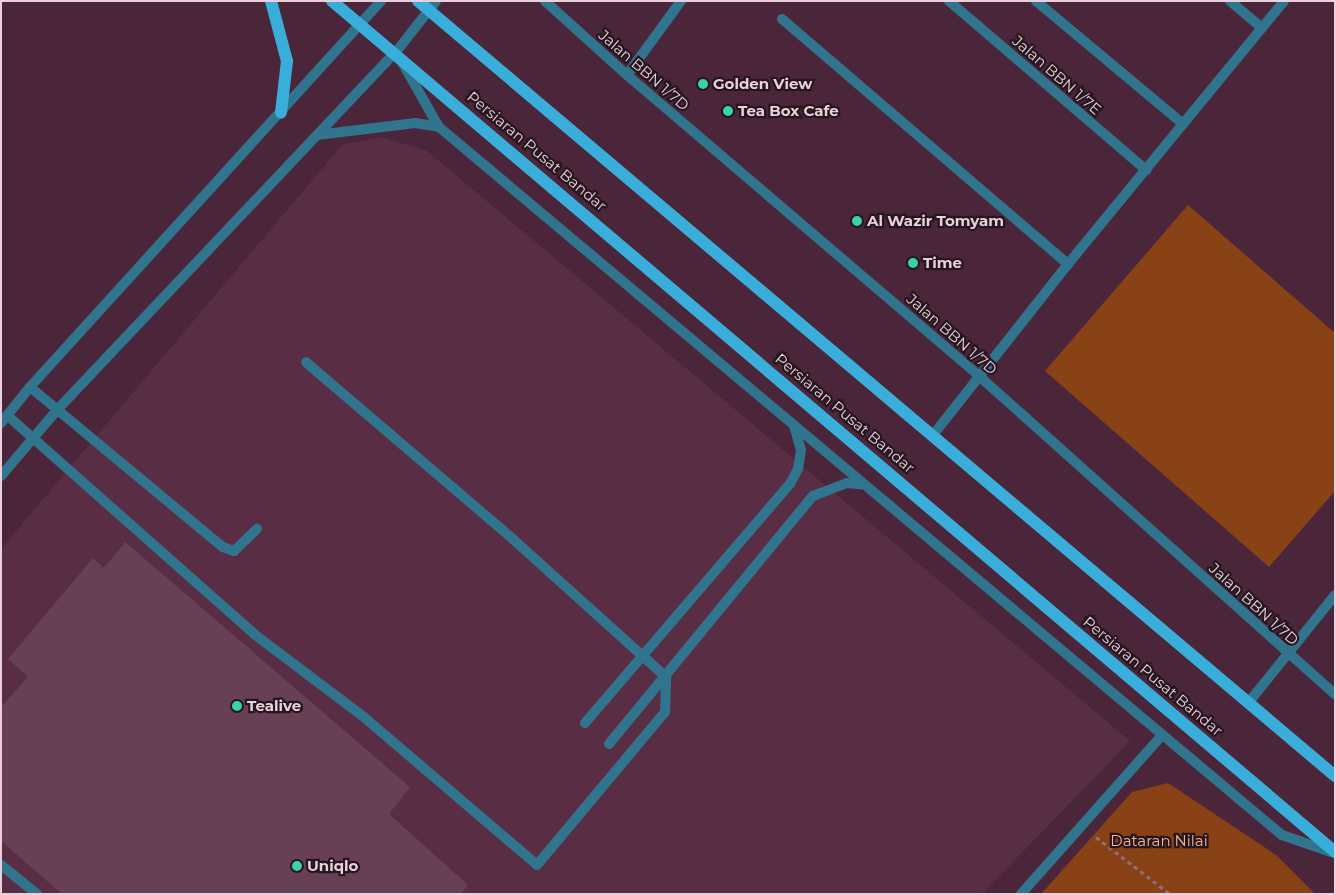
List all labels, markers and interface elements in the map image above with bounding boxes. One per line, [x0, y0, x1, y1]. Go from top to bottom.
street label: Jalan BBN 1/7D [595, 26, 693, 114]
street label: Jalan BBN 1/7E [1009, 32, 1105, 118]
place label: Golden View [713, 75, 812, 93]
marker: Golden View [697, 78, 709, 90]
street label: Persiaran Pusat Bandar [464, 87, 610, 215]
place label: Tea Box Cafe [738, 102, 839, 120]
marker: Tea Box Cafe [722, 105, 734, 117]
place label: Al Wazir Tomyam [867, 212, 1004, 230]
marker: Al Wazir Tomyam [851, 215, 863, 227]
place label: Time [923, 254, 962, 272]
marker: Time [907, 257, 919, 269]
street label: Jalan BBN 1/7D [903, 290, 1001, 378]
street label: Persiaran Pusat Bandar [772, 349, 918, 477]
street label: Jalan BBN 1/7D [1206, 559, 1302, 649]
street label: Persiaran Pusat Bandar [1080, 612, 1226, 740]
place label: Tealive [247, 697, 301, 715]
marker: Tealive [231, 700, 243, 712]
park label: Dataran Nilai [1110, 832, 1208, 850]
place label: Uniqlo [307, 857, 358, 875]
marker: Uniqlo [291, 860, 303, 872]

